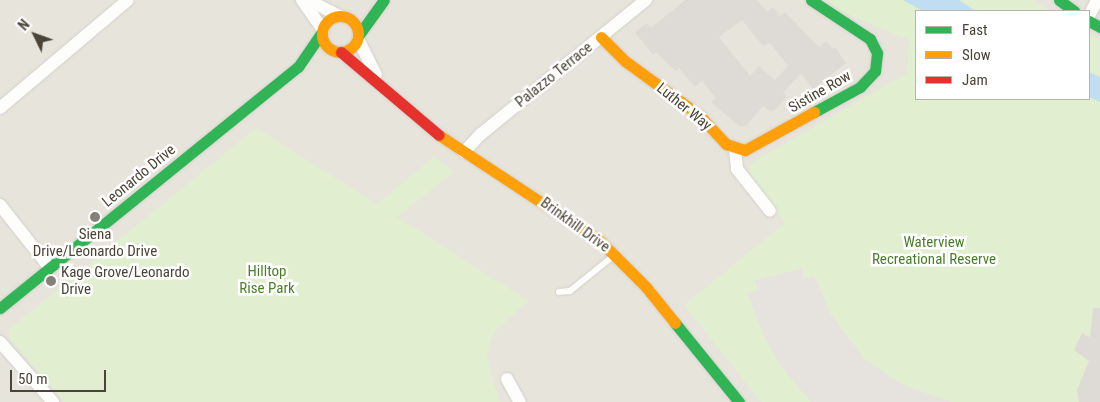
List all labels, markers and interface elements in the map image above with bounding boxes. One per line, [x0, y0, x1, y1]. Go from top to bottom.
north arrow [10, 10, 60, 60]
legend [915, 10, 1090, 100]
text: N [15, 16, 33, 34]
text: Fast [962, 21, 987, 39]
street label: Palazzo Terrace [512, 38, 596, 112]
text: Slow [962, 46, 991, 64]
street label: Sistine Row [786, 67, 854, 117]
text: Jam [962, 71, 988, 89]
street label: Luther Way [653, 79, 715, 135]
street label: Leonardo Drive [99, 141, 179, 211]
street label: Brinkhill Drive [537, 194, 613, 256]
marker: Siena Drive/Leonardo Drive [89, 211, 101, 223]
place label: Siena Drive/Leonardo Drive [33, 225, 157, 260]
park label: Waterview Recreational Reserve [872, 233, 996, 268]
park label: Hilltop Rise Park [239, 262, 295, 297]
place label: Kage Grove/Leonardo Drive [61, 263, 189, 298]
marker: Kage Grove/Leonardo Drive [45, 275, 57, 287]
scale bar [12, 360, 109, 392]
text: 50 m [18, 370, 48, 388]

